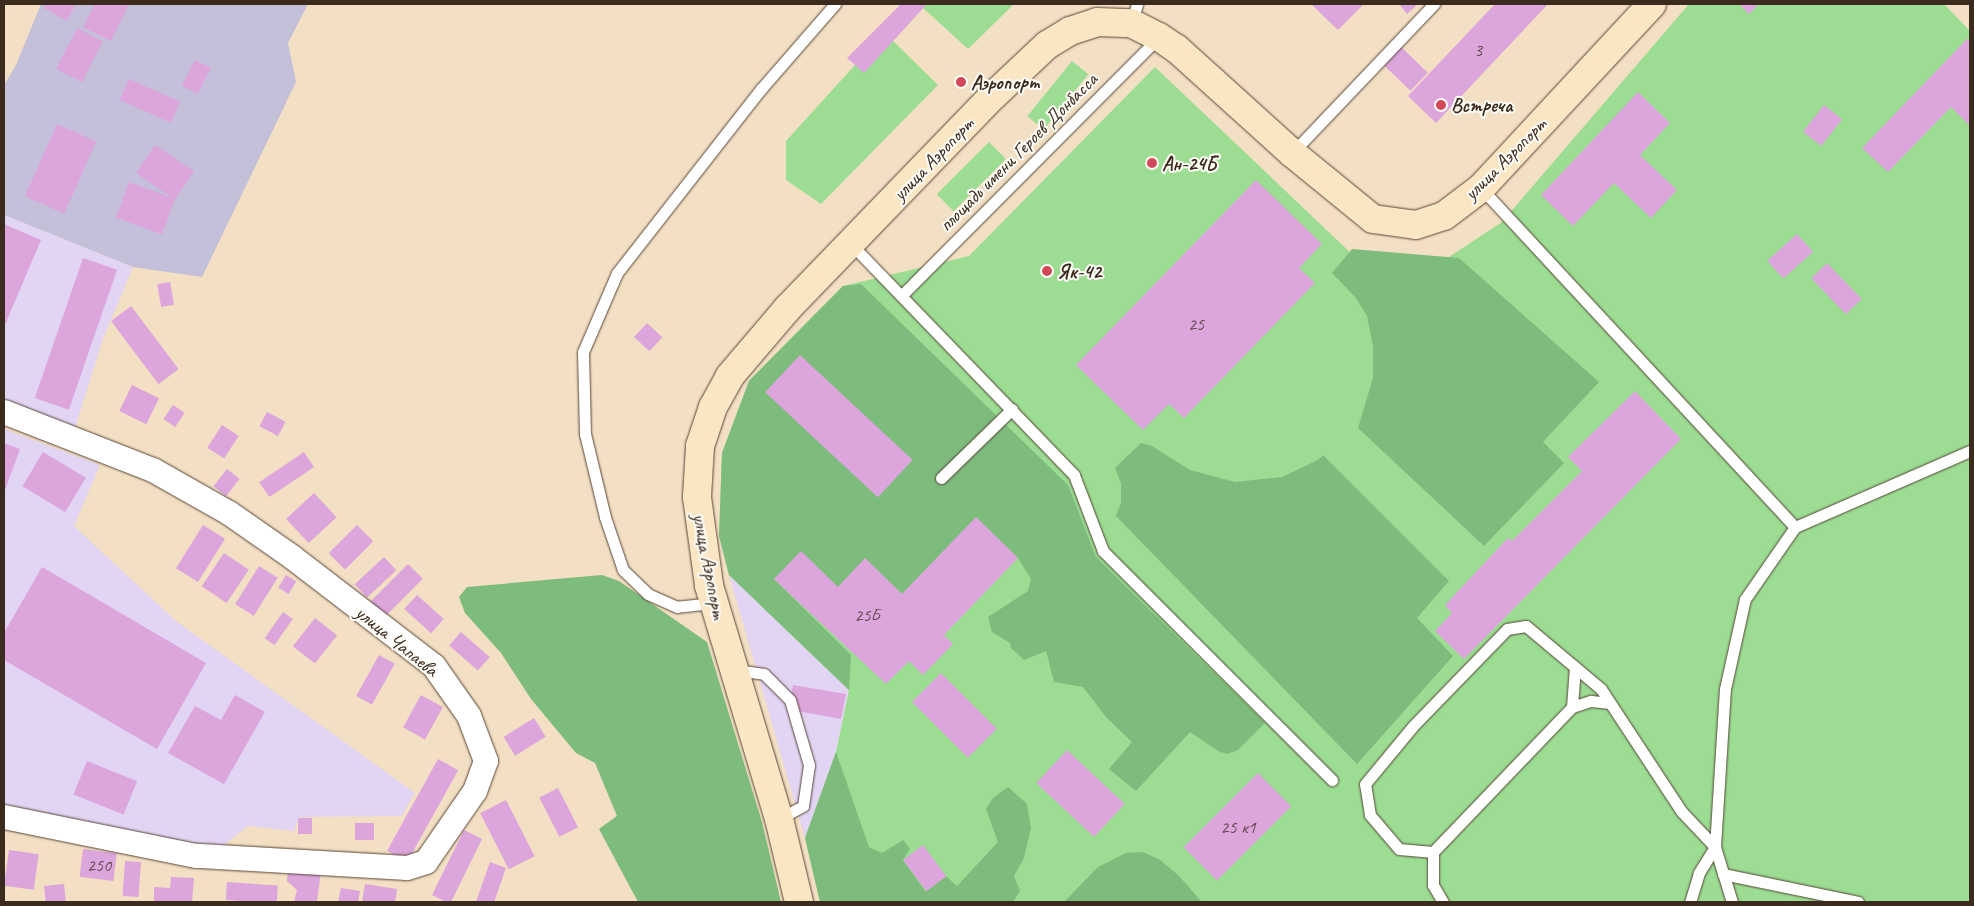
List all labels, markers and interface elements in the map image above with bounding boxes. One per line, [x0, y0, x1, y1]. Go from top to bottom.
house number: 3 [1474, 39, 1482, 61]
street label: площадь имени Героев Донбасса [935, 69, 1101, 235]
place label: Аэропорт [971, 70, 1039, 94]
marker: Аэропорт [955, 76, 967, 88]
place label: Встреча [1451, 93, 1513, 117]
marker: Встреча [1435, 99, 1447, 111]
street label: улица Аэропорт [887, 112, 979, 206]
street label: улица Аэропорт [1459, 113, 1551, 205]
place label: Ан-24Б [1162, 151, 1216, 175]
marker: Ан-24Б [1146, 157, 1158, 169]
place label: Як-42 [1057, 259, 1101, 283]
marker: Як-42 [1041, 265, 1053, 277]
house number: 25 [1188, 313, 1204, 335]
street label: улица Аэропорт [687, 511, 731, 621]
street label: улица Чапаева [351, 600, 443, 682]
house number: 25Б [854, 604, 880, 626]
house number: 25 к1 [1220, 816, 1256, 838]
house number: 250 [87, 854, 111, 876]

